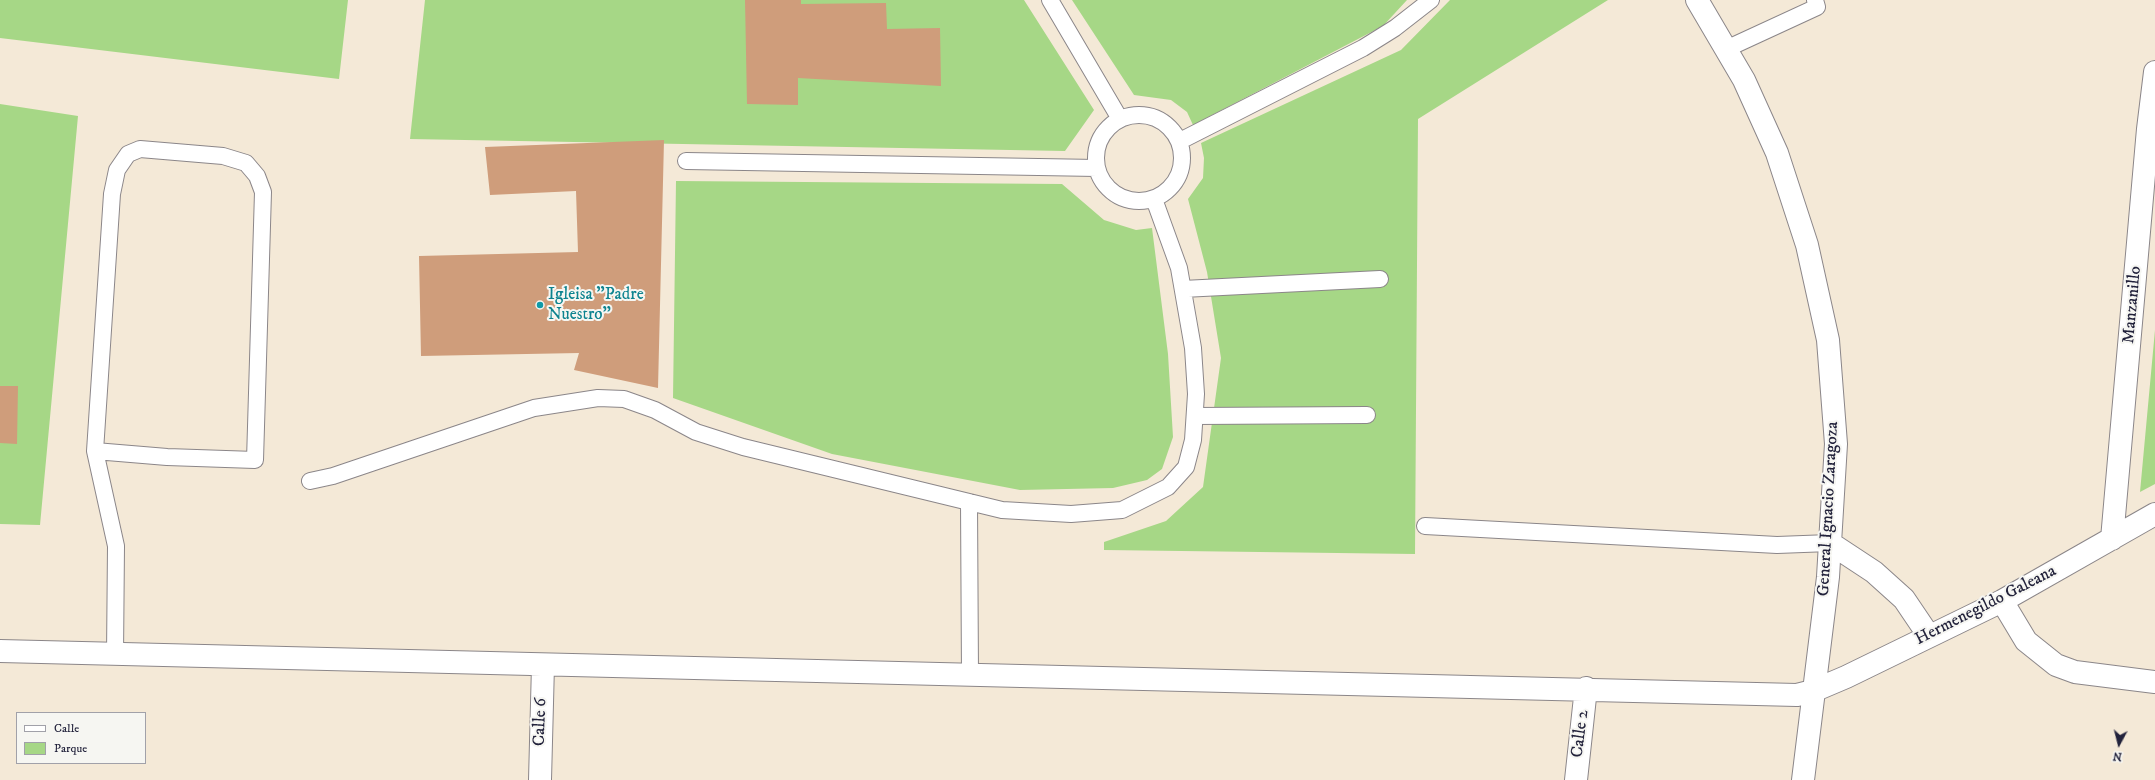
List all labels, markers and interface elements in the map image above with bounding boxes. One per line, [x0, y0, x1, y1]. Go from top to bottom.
street label: Manzanillo [2119, 265, 2147, 345]
place label: Igleisa "Padre Nuestro" [548, 285, 644, 325]
marker: Igleisa "Padre Nuestro" [535, 300, 545, 310]
street label: General Ignacio Zaragoza [1814, 421, 1844, 597]
street label: Hermenegildo Galeana [1912, 562, 2060, 650]
street label: Calle 6 [530, 698, 552, 746]
street label: Calle 2 [1568, 709, 1594, 759]
legend [16, 712, 146, 764]
text: Calle [54, 721, 79, 736]
north arrow [2099, 724, 2139, 764]
text: Parque [54, 741, 87, 756]
text: N [2112, 748, 2123, 763]

